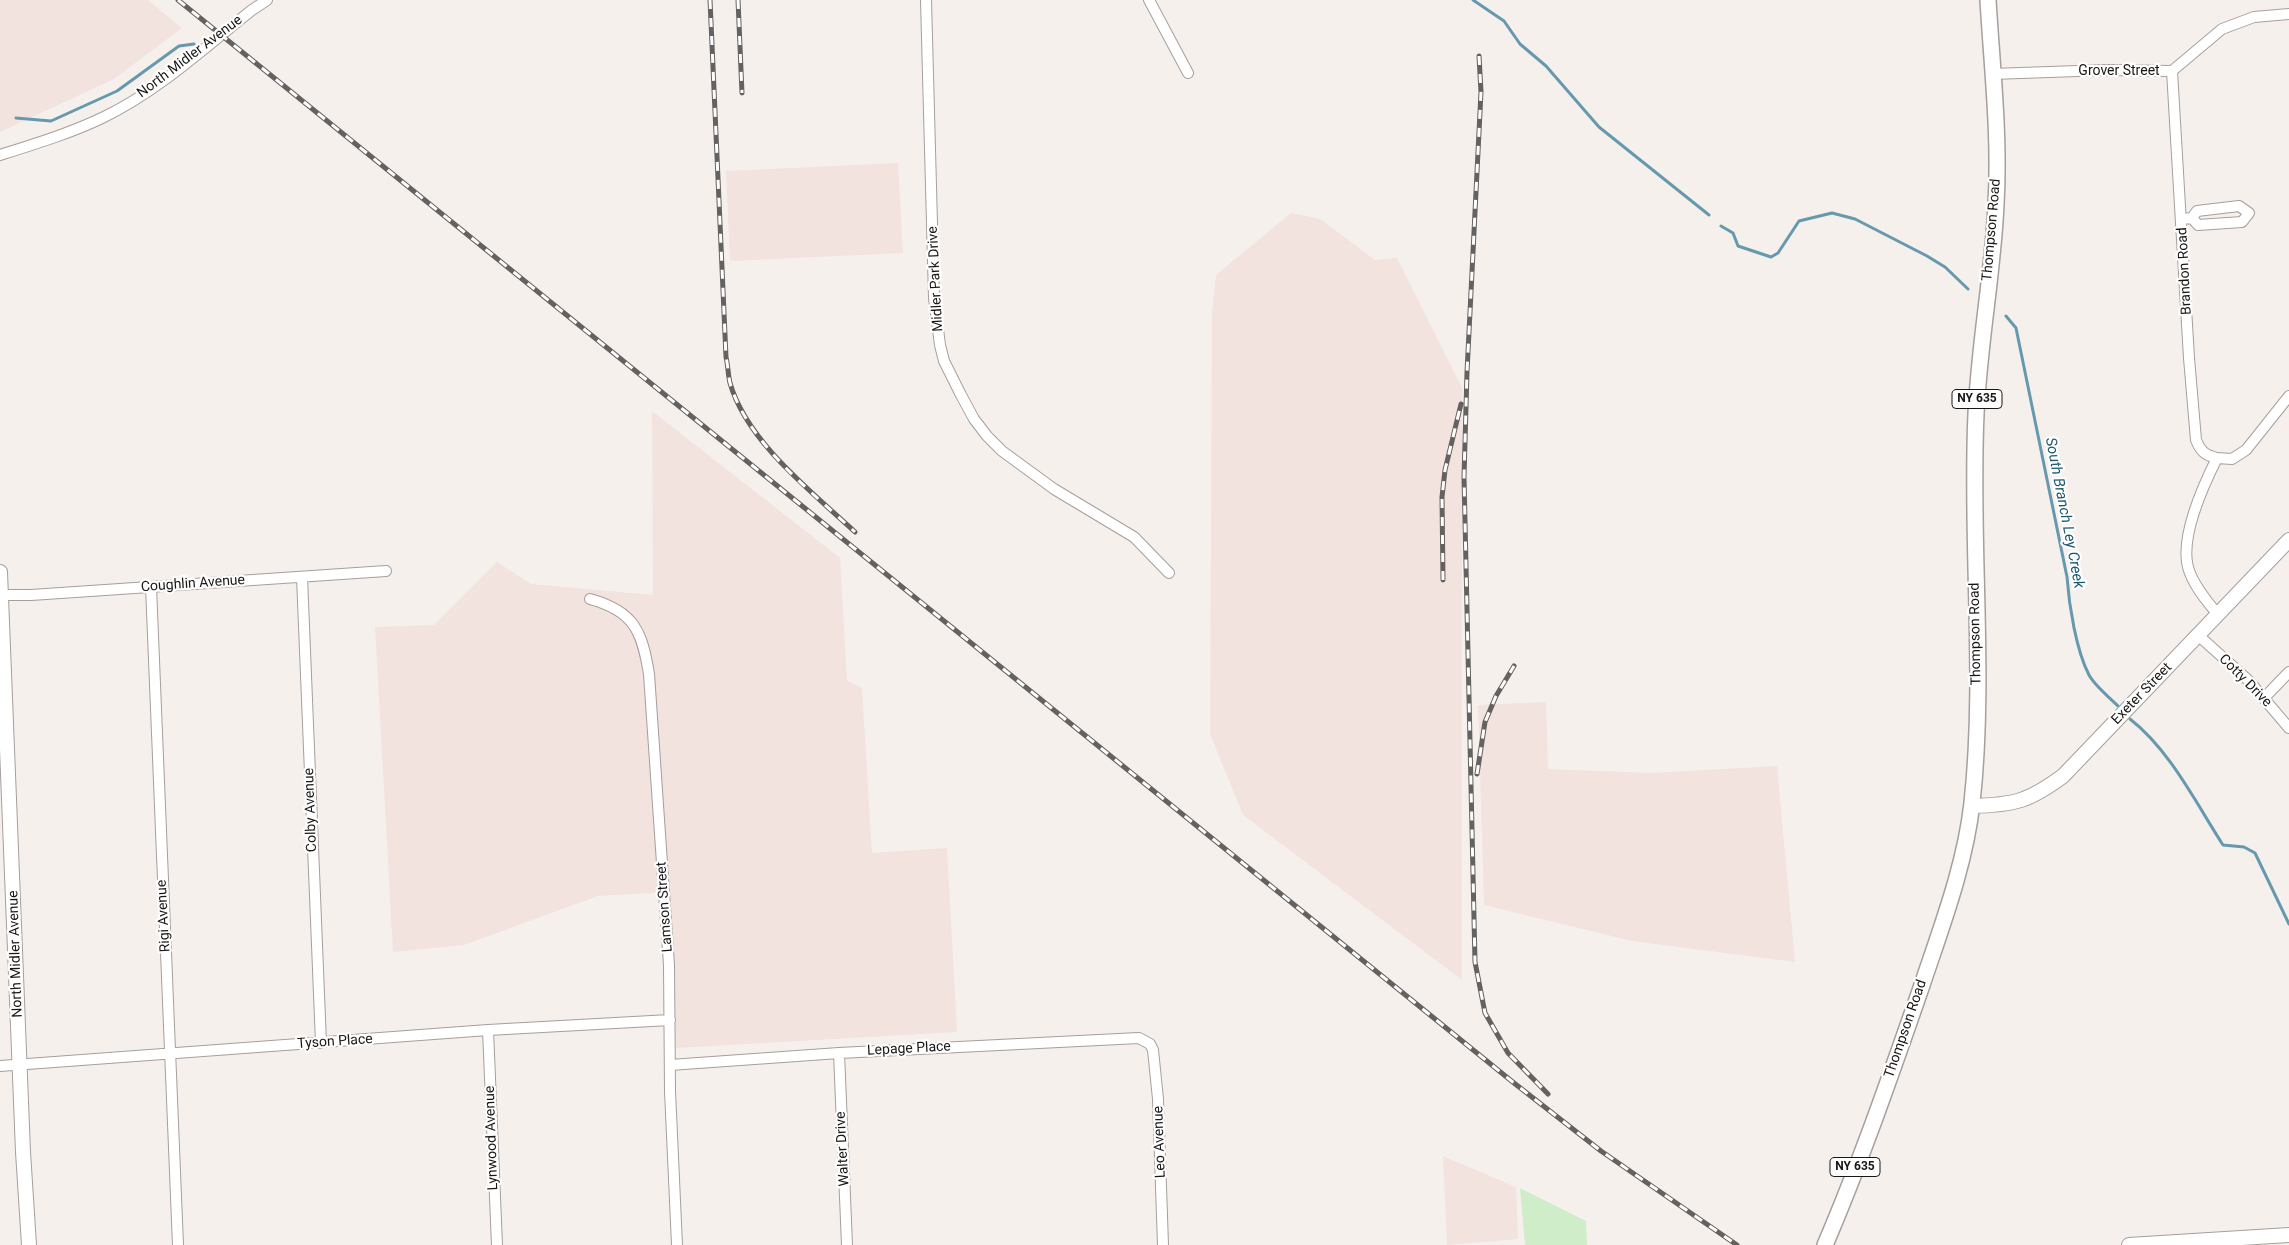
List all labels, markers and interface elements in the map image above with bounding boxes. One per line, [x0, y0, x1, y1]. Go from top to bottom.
street label: North Midler Avenue [134, 12, 246, 102]
street label: Grover Street [2078, 63, 2160, 79]
street label: Thompson Road [1979, 178, 2005, 282]
street label: Midler Park Drive [925, 226, 947, 332]
street label: Brandon Road [2174, 227, 2196, 315]
road number: NY 635 [1952, 389, 2002, 408]
water label: South Branch Ley Creek [2041, 436, 2087, 590]
street label: Coughlin Avenue [140, 572, 246, 596]
street label: Thompson Road [1967, 582, 1985, 686]
street label: Cotty Drive [2215, 651, 2275, 711]
street label: Exeter Street [2108, 660, 2176, 728]
street label: Colby Avenue [301, 768, 321, 852]
street label: Lamson Street [653, 861, 677, 953]
street label: Rigi Avenue [154, 879, 174, 953]
street label: North Midler Avenue [5, 890, 27, 1018]
street label: Thompson Road [1881, 978, 1931, 1080]
street label: Tyson Place [297, 1031, 373, 1053]
street label: Lepage Place [867, 1038, 951, 1060]
street label: Lynwood Avenue [482, 1085, 502, 1191]
street label: Leo Avenue [1150, 1106, 1170, 1178]
street label: Walter Drive [833, 1111, 853, 1187]
road number: NY 635 [1830, 1158, 1880, 1176]

